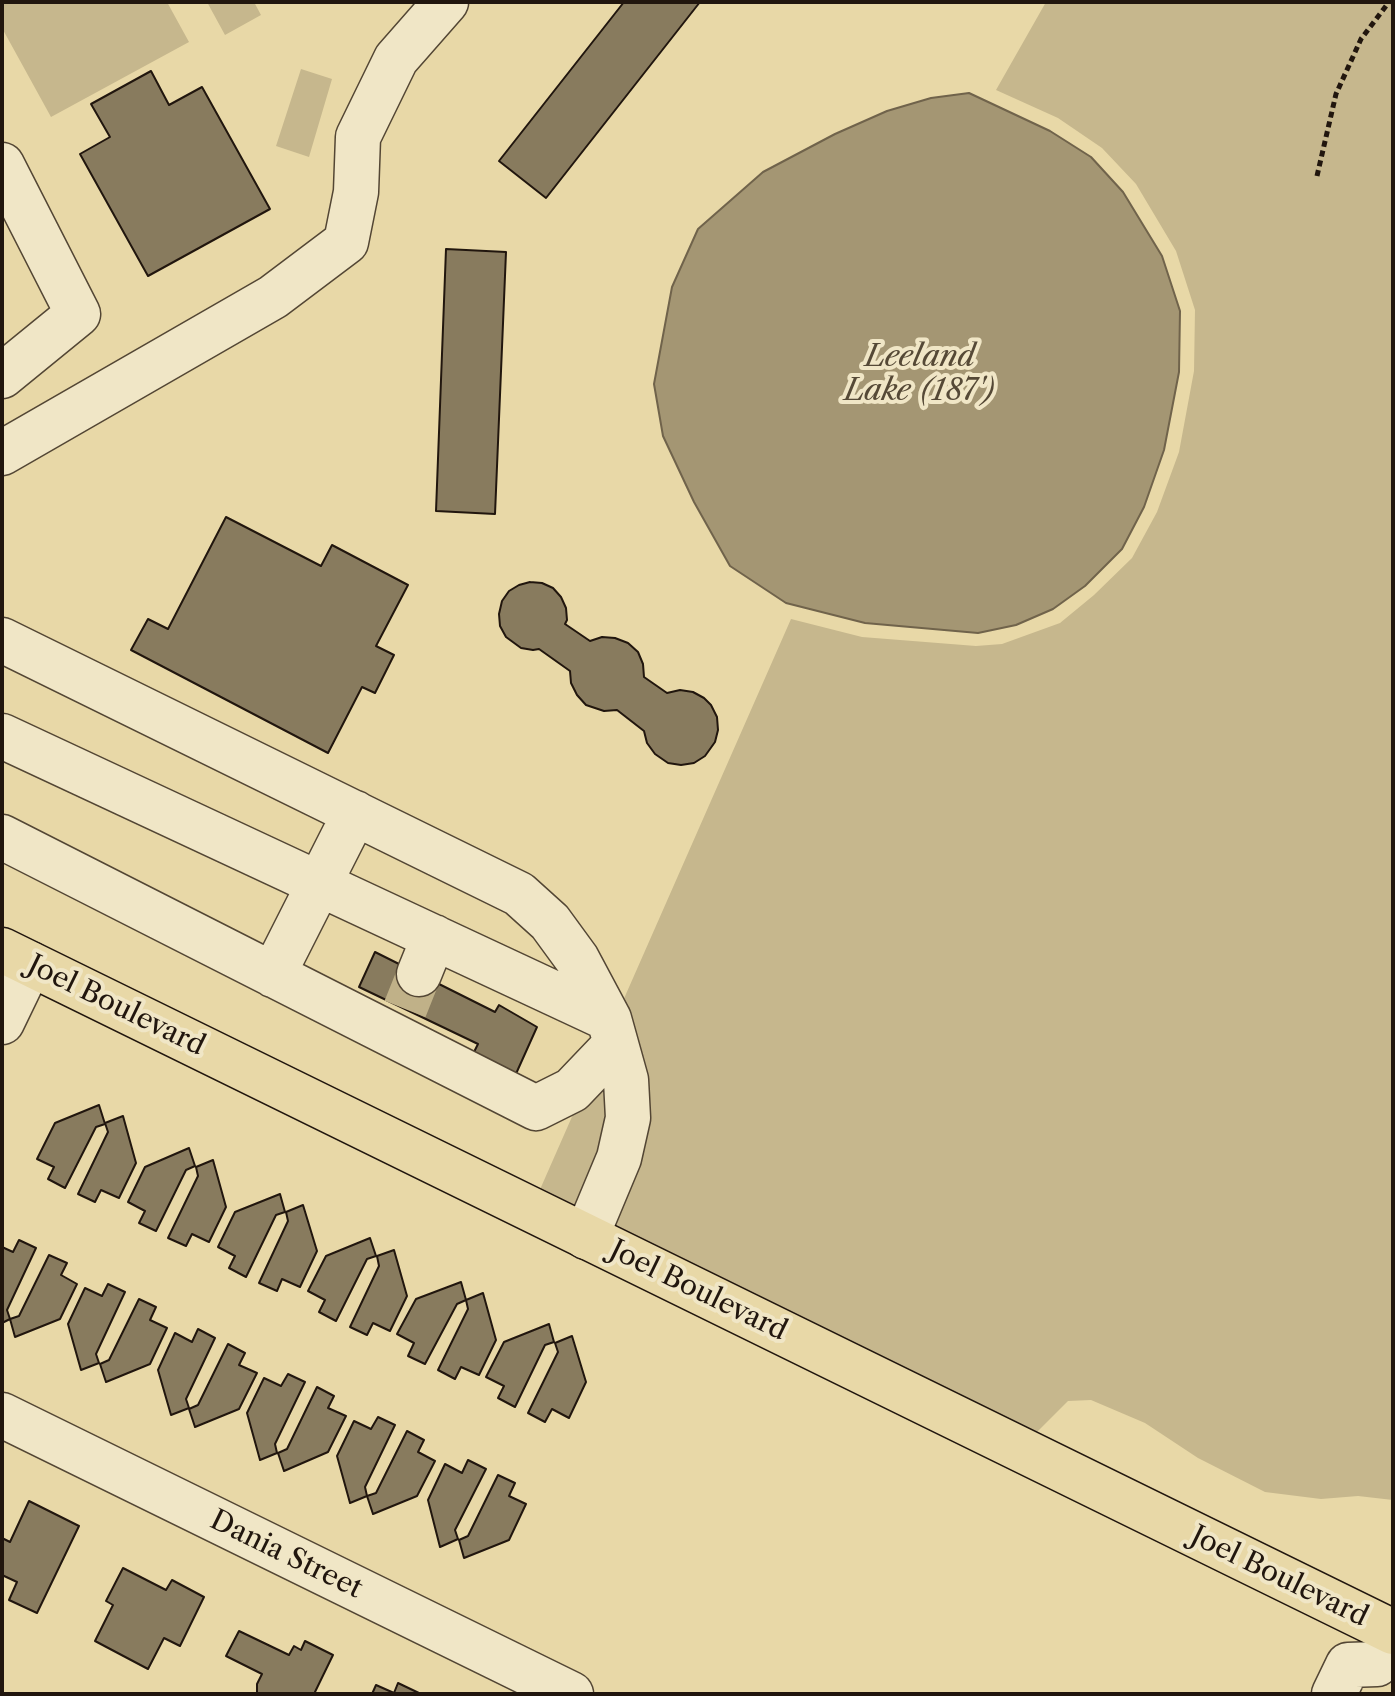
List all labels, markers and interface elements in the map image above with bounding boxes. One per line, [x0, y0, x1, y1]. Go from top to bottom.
water label: Leeland Lake (187') [844, 339, 996, 410]
street label: Joel Boulevard [22, 949, 210, 1063]
street label: Joel Boulevard [604, 1234, 792, 1348]
street label: Dania Street [204, 1504, 368, 1606]
street label: Joel Boulevard [1185, 1520, 1373, 1634]

